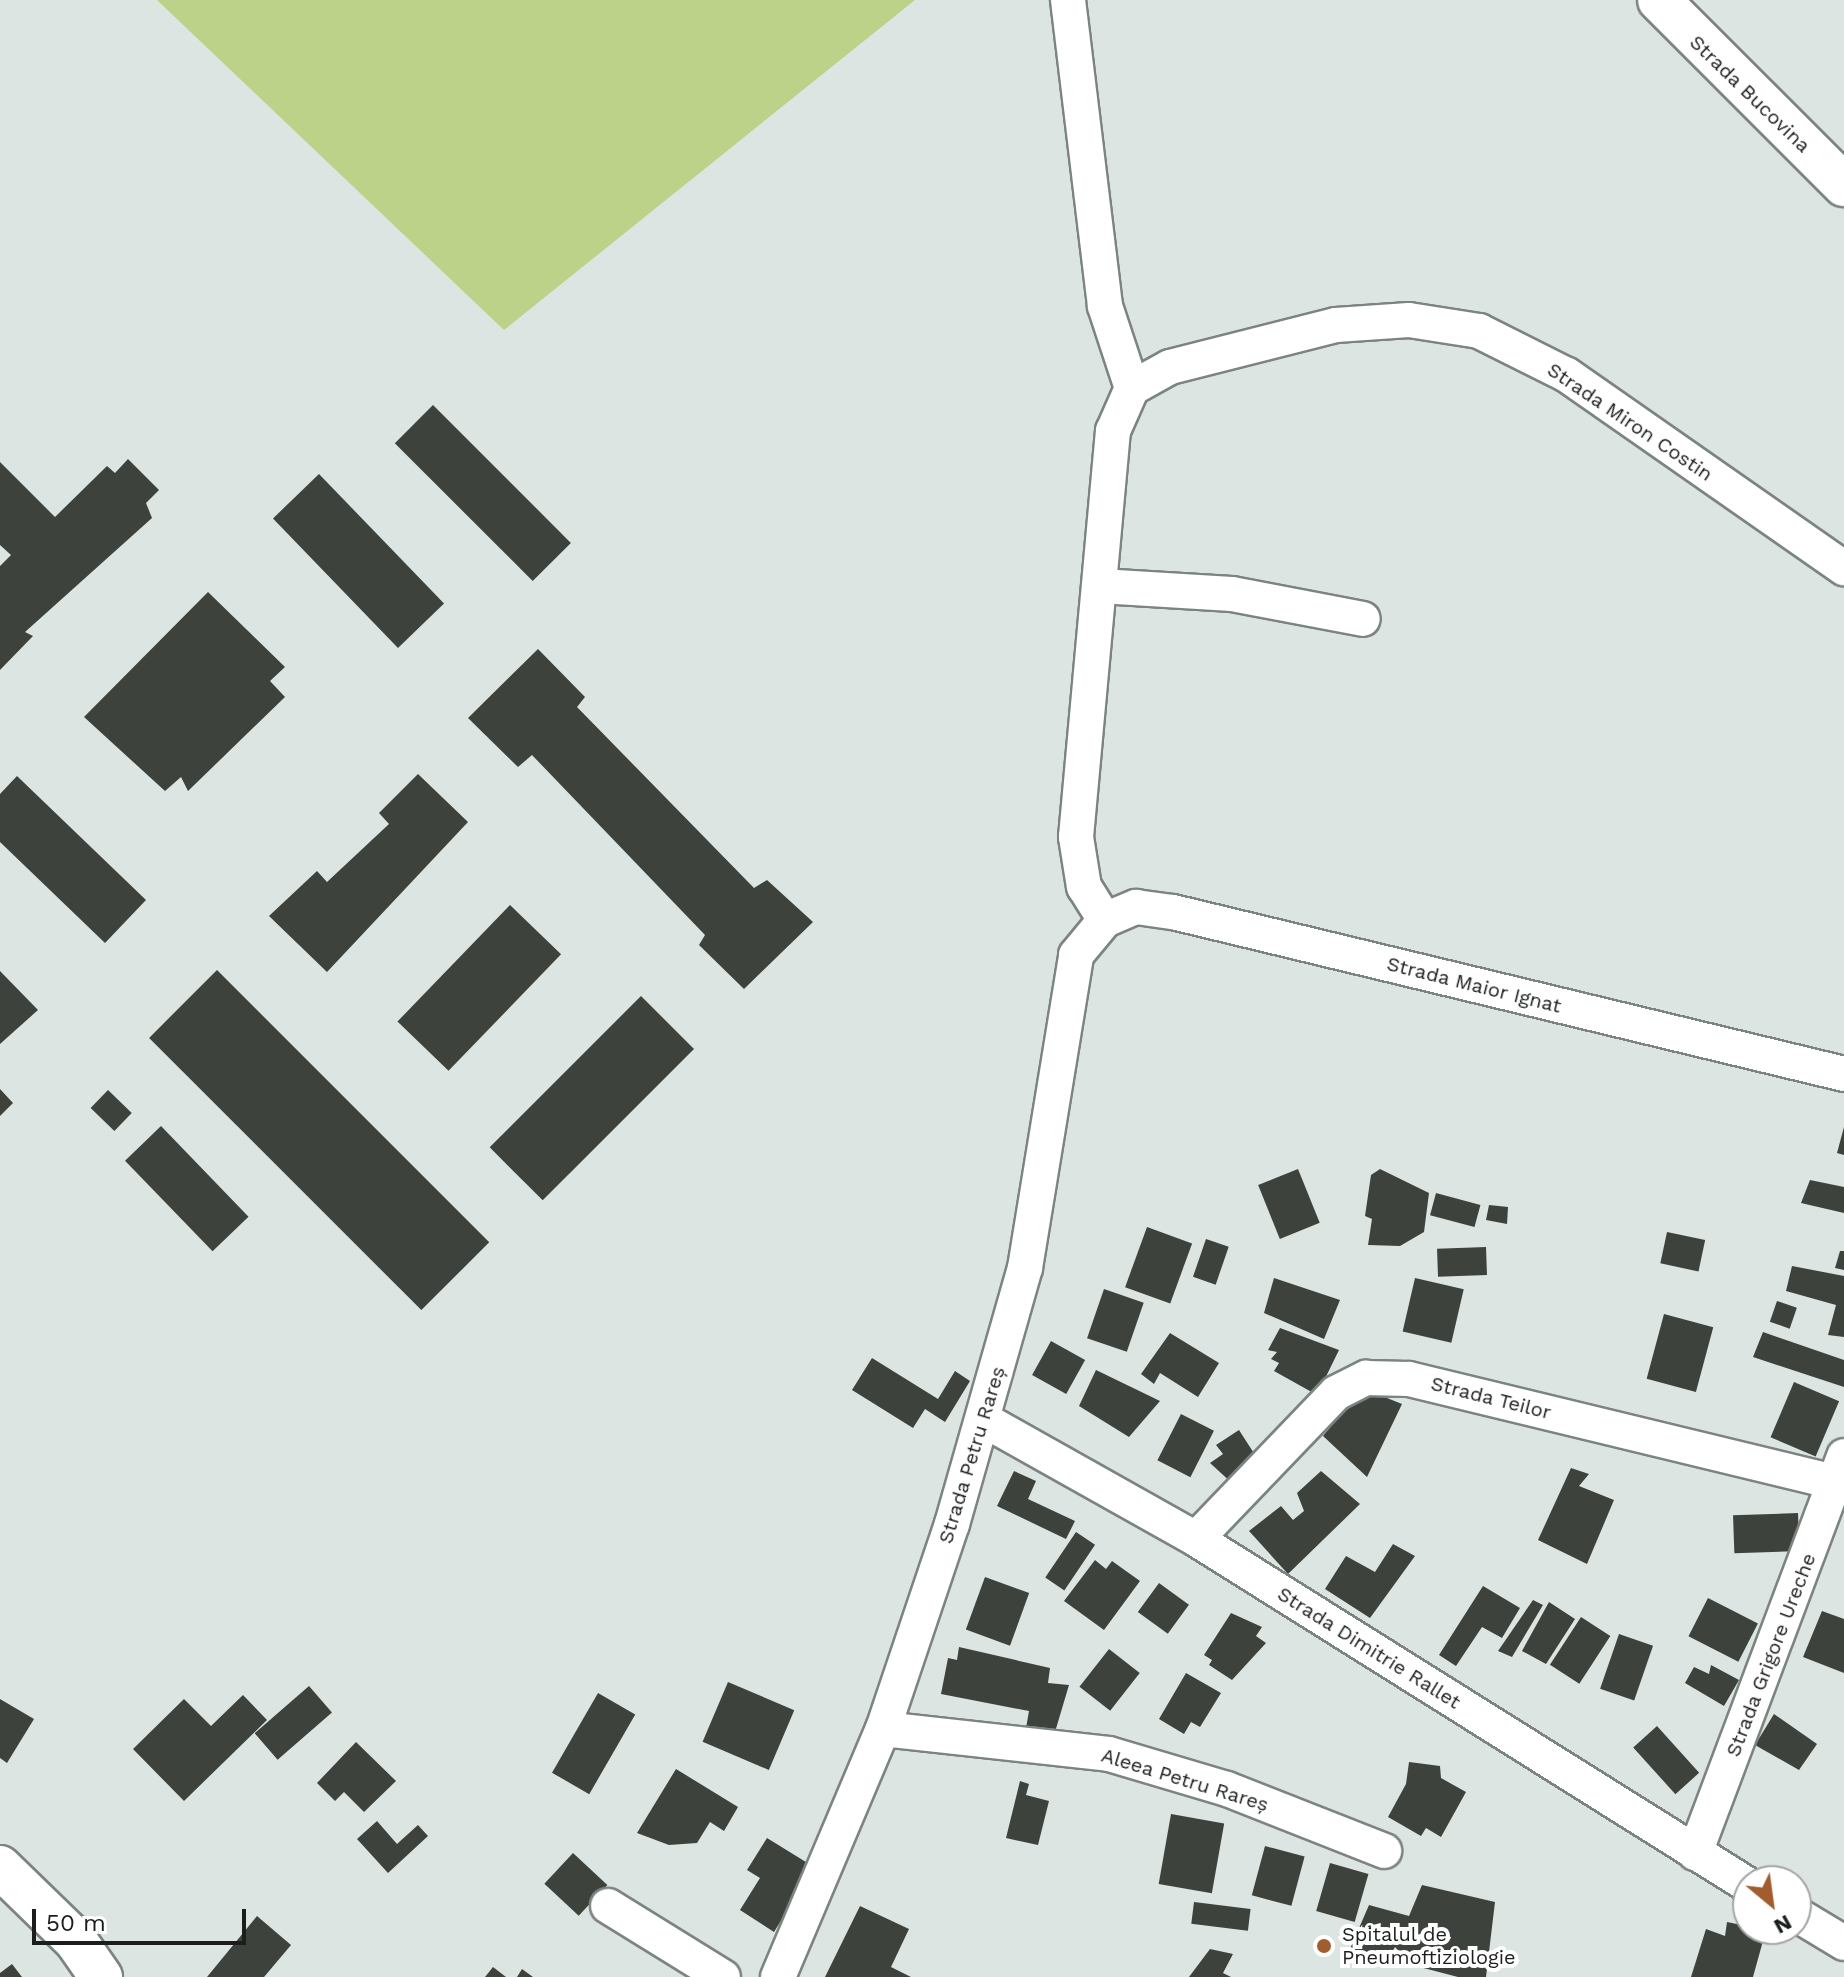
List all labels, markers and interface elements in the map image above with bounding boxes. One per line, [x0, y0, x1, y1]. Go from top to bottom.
street label: Strada Bucovina [1684, 30, 1816, 158]
street label: Strada Miron Costin [1543, 358, 1717, 486]
street label: Strada Maior Ignat [1384, 952, 1564, 1018]
street label: Strada Petru Rareș [934, 1363, 1010, 1547]
street label: Strada Teilor [1428, 1371, 1554, 1425]
street label: Strada Grigore Ureche [1721, 1550, 1821, 1760]
street label: Strada Dimitrie Rallet [1273, 1582, 1465, 1714]
street label: Aleea Petru Rareș [1098, 1743, 1272, 1817]
north arrow [1732, 1865, 1812, 1945]
scale bar [36, 1893, 250, 1943]
text: 50 m [46, 1909, 106, 1937]
text: N [1770, 1910, 1796, 1940]
place label: Spitalul de Pneumoftiziologie [1342, 1922, 1516, 1969]
marker: Spitalul de Pneumoftiziologie [1313, 1935, 1335, 1957]

